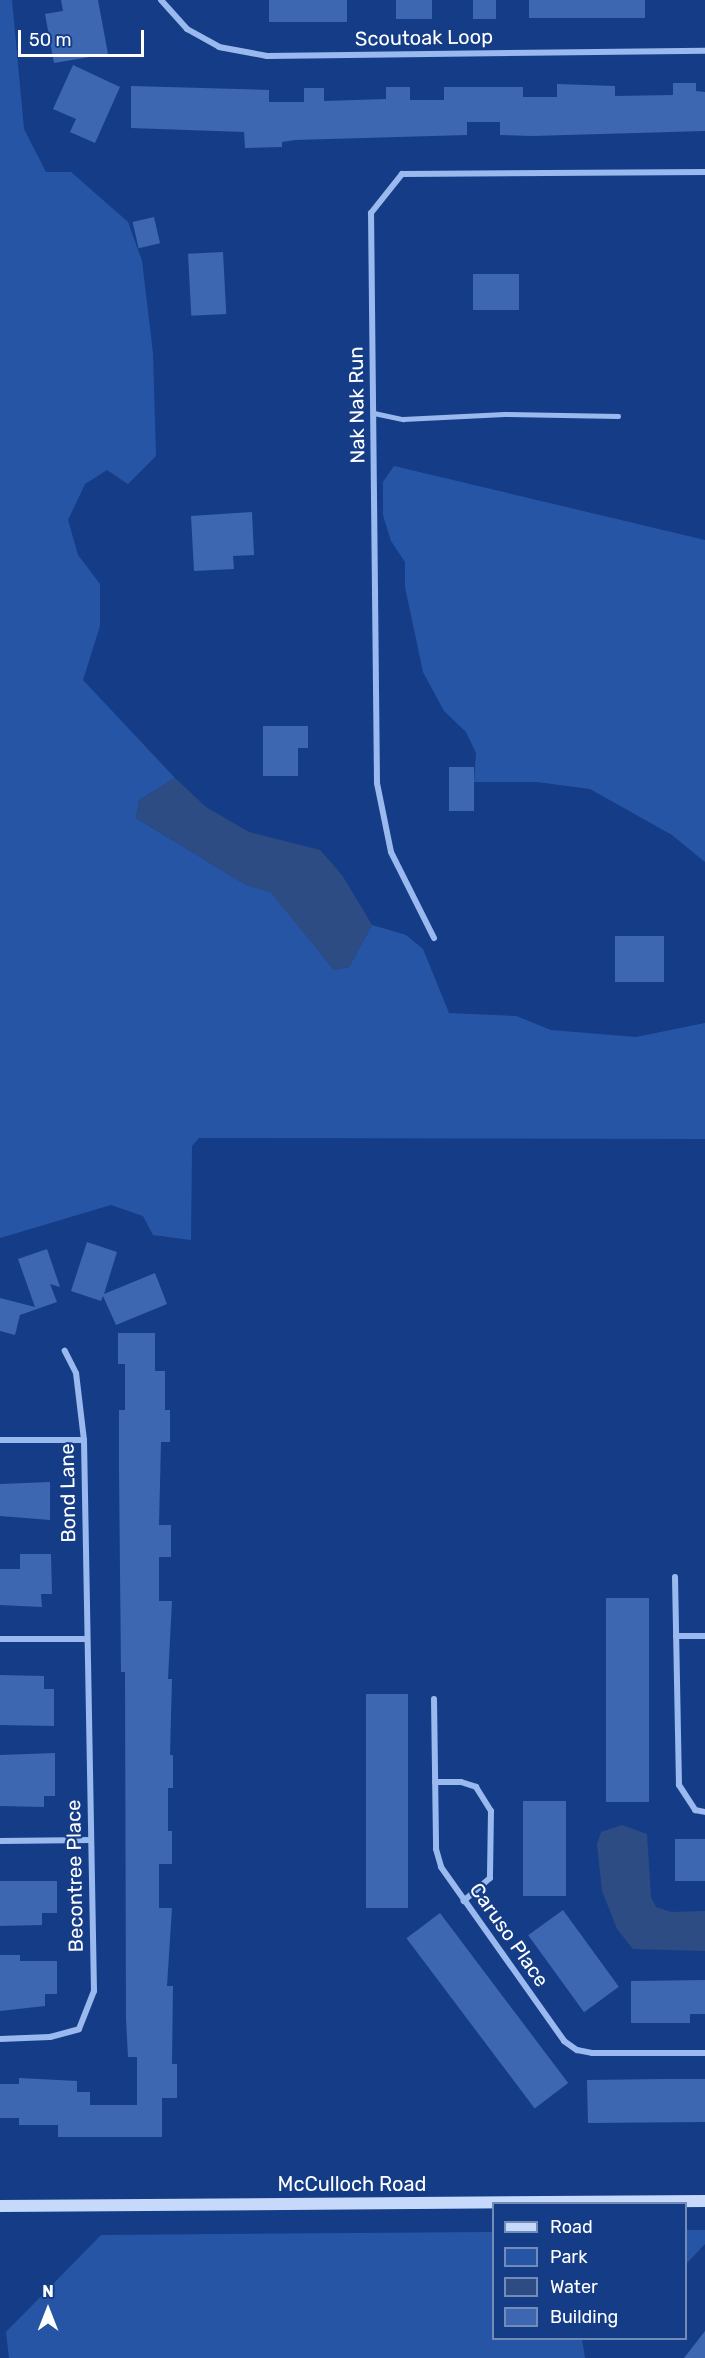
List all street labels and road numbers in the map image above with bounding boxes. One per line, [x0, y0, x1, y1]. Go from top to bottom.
street label: Scoutoak Loop [355, 25, 493, 51]
street label: Nak Nak Run [344, 346, 370, 464]
street label: Bond Lane [55, 1443, 81, 1543]
street label: Becontree Place [62, 1800, 88, 1952]
street label: Caruso Place [464, 1878, 554, 1992]
street label: McCulloch Road [278, 2172, 426, 2196]

